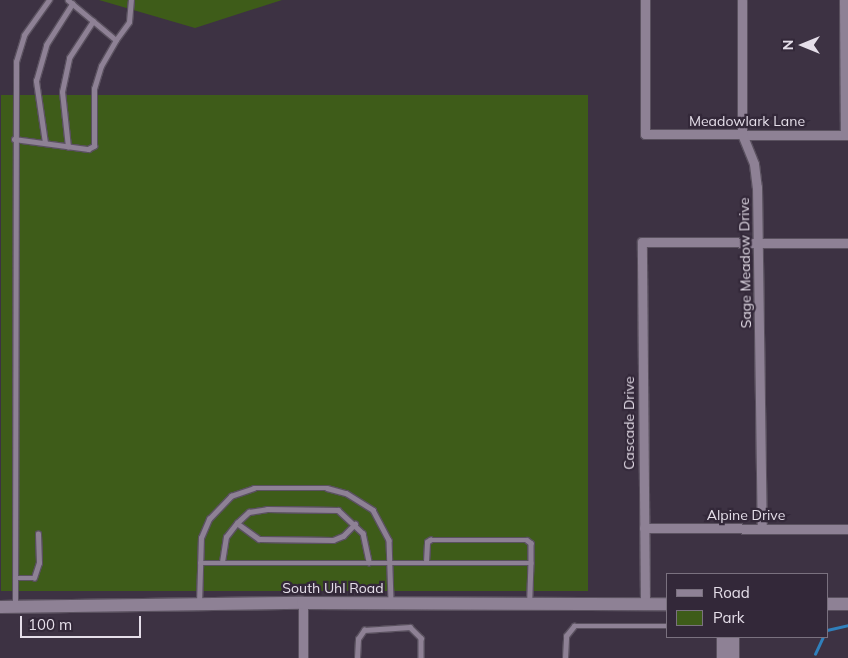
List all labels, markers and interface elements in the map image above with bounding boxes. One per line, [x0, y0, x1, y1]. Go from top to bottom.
north arrow [778, 20, 828, 70]
text: N [779, 40, 797, 50]
street label: Meadowlark Lane [689, 113, 805, 129]
street label: Sage Meadow Drive [735, 197, 755, 329]
street label: Cascade Drive [621, 376, 637, 470]
street label: Alpine Drive [707, 507, 785, 523]
legend [666, 573, 828, 638]
street label: South Uhl Road [282, 580, 384, 596]
text: Road [713, 583, 750, 602]
scale bar [22, 606, 144, 638]
text: Park [713, 608, 745, 627]
text: 100 m [28, 615, 72, 634]

